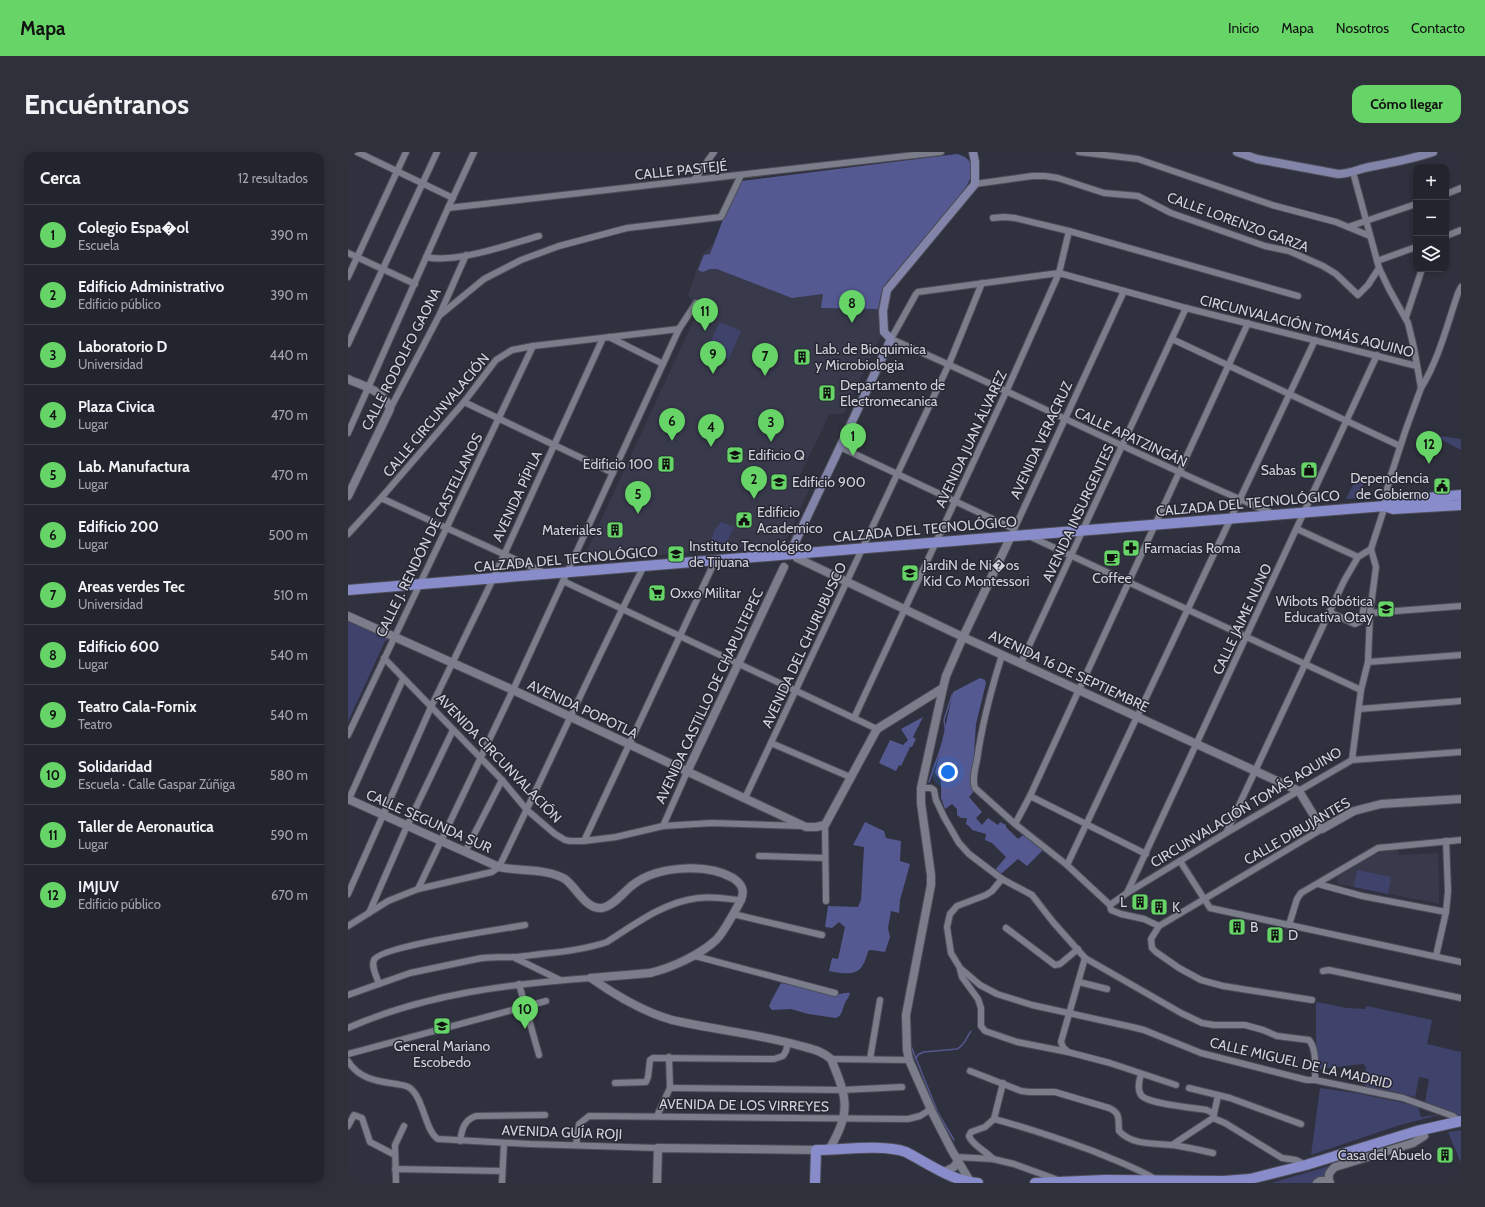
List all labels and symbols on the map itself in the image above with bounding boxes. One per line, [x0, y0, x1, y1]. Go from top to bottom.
street label: CALLE PASTEJÉ [634, 156, 728, 184]
street label: CALLE LORENZO GARZA [1165, 188, 1312, 256]
street label: CALLE RODOLFO GAONA [357, 284, 445, 433]
pin: 8 [839, 290, 865, 323]
street label: CIRCUNVALACIÓN TOMÁS AQUINO [1198, 291, 1416, 361]
pin: 11 [692, 298, 718, 331]
place label: Lab. de Bioquimica y Microbiologia [815, 340, 926, 374]
pin: 9 [700, 341, 726, 374]
pin: 7 [752, 343, 778, 376]
building icon: Lab. de Bioquimica y Microbiologia [792, 347, 812, 367]
street label: CALLE CIRCUNVALACIÓN [379, 349, 493, 481]
street label: AVENIDA JUAN ÁLVAREZ [931, 367, 1011, 510]
place label: Departamento de Electromecanica [840, 376, 945, 410]
street label: AVENIDA VERACRUZ [1006, 378, 1076, 502]
building icon: Departamento de Electromecanica [817, 383, 837, 403]
street label: CALLE APATZINGÁN [1072, 403, 1190, 471]
pin: 6 [659, 408, 685, 441]
pin: 3 [758, 409, 784, 442]
pin: 4 [698, 414, 724, 447]
pin: 1 [840, 423, 866, 456]
street label: CALLE J. RENDÓN DE CASTELLANOS [372, 430, 486, 640]
pin: 12 [1416, 431, 1442, 464]
street label: AVENIDA INSURGENTES [1038, 441, 1118, 585]
school or university icon: Edificio Q [725, 445, 745, 465]
place label: Edificio Q [748, 446, 805, 464]
street label: AVENIDA PÍPILA [488, 447, 546, 544]
building icon: Edificio 100 [656, 454, 676, 474]
place label: Edificio 100 [583, 455, 653, 473]
shop icon: Sabas [1299, 460, 1319, 480]
place label: Sabas [1261, 461, 1296, 479]
pin: 2 [741, 466, 767, 499]
place label: Dependencia de Gobierno [1350, 469, 1429, 503]
school or university icon: Edificio 900 [769, 472, 789, 492]
place label: Edificio 900 [792, 473, 866, 491]
public building icon: Dependencia de Gobierno [1432, 476, 1452, 496]
pin: 5 [625, 481, 651, 514]
street label: CALZADA DEL TECNOLÓGICO [1155, 486, 1341, 520]
place label: Edificio Academico [757, 503, 823, 537]
public building icon: Edificio Academico [734, 510, 754, 530]
street label: CALZADA DEL TECNOLÓGICO [832, 512, 1018, 546]
building icon: Materiales [605, 520, 625, 540]
place label: Materiales [542, 521, 602, 539]
place label: Instituto Tecnológico de Tijuana [689, 537, 812, 571]
pharmacy icon: Farmacias Roma [1121, 538, 1141, 558]
place label: Farmacias Roma [1144, 539, 1241, 557]
street label: CALZADA DEL TECNOLÓGICO [473, 542, 659, 576]
school or university icon: Instituto Tecnológico de Tijuana [666, 544, 686, 564]
cafe icon: Coffee [1102, 548, 1122, 568]
place label: JardiN de Ni�os Kid Co Montessori [922, 556, 1030, 590]
street label: AVENIDA DEL CHURUBUSCO [758, 559, 850, 731]
street label: CALLE JAIME NUNO [1208, 560, 1276, 678]
school or university icon: JardiN de Ni�os Kid Co Montessori [900, 563, 920, 583]
place label: Coffee [1092, 569, 1132, 587]
supermarket icon: Oxxo Militar [647, 583, 667, 603]
place label: Oxxo Militar [670, 584, 741, 602]
street label: AVENIDA CASTILLO DE CHAPULTEPEC [651, 585, 767, 806]
place label: Wibots Robótica Educatíva Otay [1276, 592, 1373, 626]
school or university icon: Wibots Robótica Educatíva Otay [1376, 599, 1396, 619]
street label: AVENIDA 16 DE SEPTIEMBRE [986, 626, 1152, 716]
street label: AVENIDA POPOTLA [525, 676, 641, 743]
street label: AVENIDA CIRCUNVALACIÓN [432, 689, 566, 827]
street label: CIRCUNVALACIÓN TOMÁS AQUINO [1147, 743, 1345, 871]
your location [938, 762, 958, 782]
street label: CALLE SEGUNDA SUR [363, 785, 495, 857]
street label: CALLE DIBUJANTES [1241, 793, 1353, 869]
building icon: L [1130, 892, 1150, 912]
place label: L [1120, 893, 1127, 911]
building icon: K [1149, 897, 1169, 917]
place label: K [1172, 898, 1180, 916]
building icon: B [1227, 917, 1247, 937]
place label: B [1250, 918, 1258, 936]
building icon: D [1265, 925, 1285, 945]
place label: D [1288, 926, 1298, 944]
pin: 10 [512, 996, 538, 1029]
school or university icon: General Mariano Escobedo [432, 1016, 452, 1036]
street label: CALLE MIGUEL DE LA MADRID [1208, 1033, 1394, 1093]
place label: General Mariano Escobedo [394, 1037, 491, 1071]
street label: AVENIDA DE LOS VIRREYES [659, 1095, 829, 1115]
street label: AVENIDA GUÍA ROJI [501, 1121, 623, 1143]
building icon: Casa del Abuelo [1435, 1145, 1455, 1165]
place label: Casa del Abuelo [1338, 1146, 1432, 1164]

